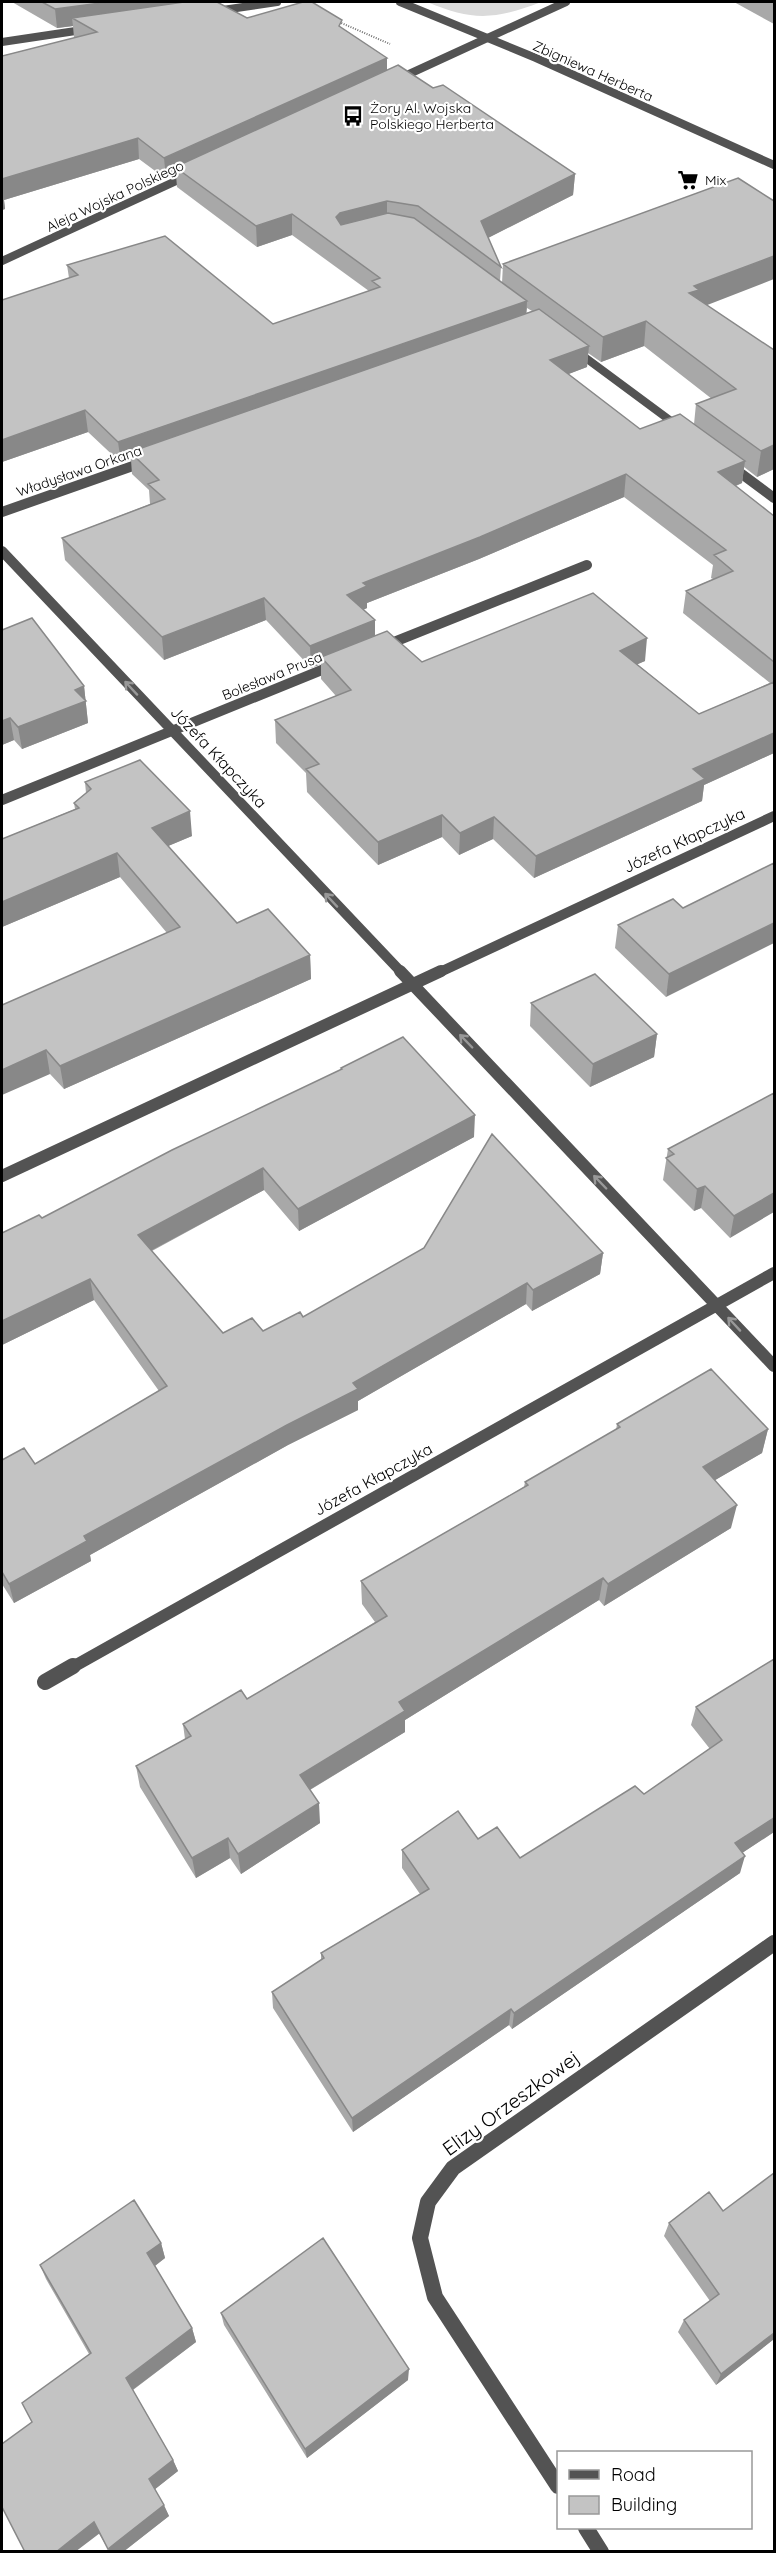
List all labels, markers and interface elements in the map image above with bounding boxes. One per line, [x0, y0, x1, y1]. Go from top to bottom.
street label: Zbigniewa Herberta [530, 36, 656, 106]
place label: Żory Al. Wojska Polskiego Herberta [370, 99, 494, 133]
bus stop icon: Żory Al. Wojska Polskiego Herberta [341, 104, 365, 128]
street label: Aleja Wojska Polskiego [43, 156, 187, 236]
supermarket icon: Mix [676, 168, 700, 192]
place label: Mix [705, 171, 727, 189]
street label: Władysława Orkana [14, 441, 144, 501]
street label: Bolesława Prusa [219, 648, 325, 704]
one-way arrow [124, 681, 138, 696]
street label: Józefa Kłapczyka [167, 702, 271, 812]
street label: Józefa Kłapczyka [620, 803, 748, 877]
one-way arrow [324, 892, 339, 907]
one-way arrow [459, 1034, 473, 1049]
one-way arrow [593, 1175, 607, 1190]
one-way arrow [727, 1316, 741, 1331]
street label: Józefa Kłapczyka [310, 1438, 436, 1520]
street label: Elizy Orzeszkowej [437, 2044, 584, 2161]
legend [557, 2451, 752, 2529]
text: Road [611, 2463, 656, 2486]
text: Building [611, 2493, 677, 2516]

